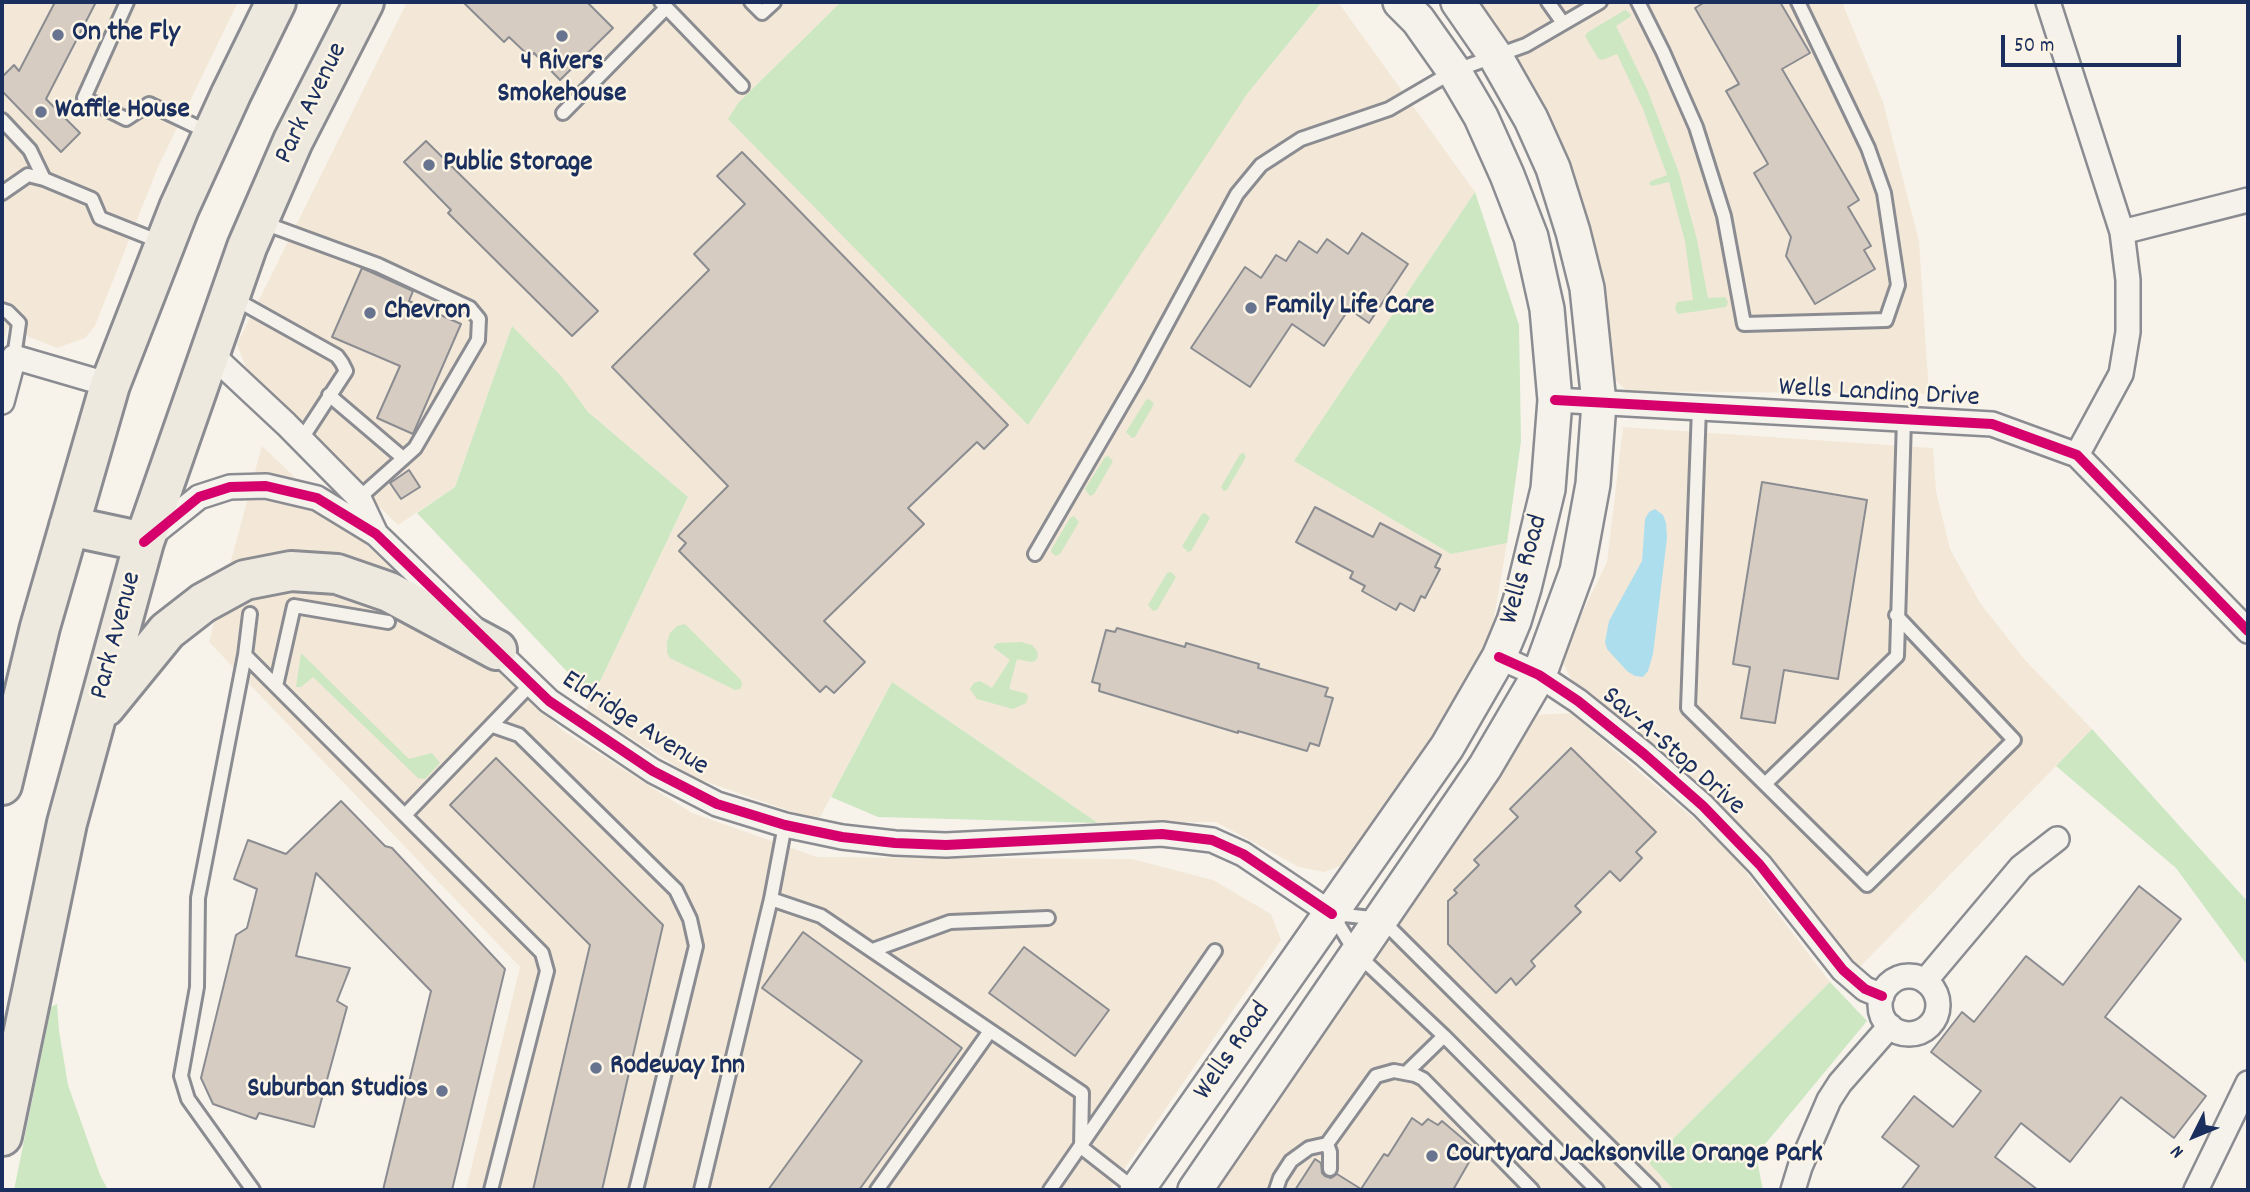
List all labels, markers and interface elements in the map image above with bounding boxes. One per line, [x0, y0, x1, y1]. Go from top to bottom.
place label: On the Fly [72, 18, 180, 52]
scale bar [2005, 21, 2185, 65]
marker: On the Fly [50, 27, 66, 43]
marker: 4 Rivers Smokehouse [554, 28, 570, 44]
text: 50 m [2014, 32, 2054, 62]
street label: Park Avenue [269, 38, 357, 170]
place label: 4 Rivers Smokehouse [497, 47, 627, 113]
place label: Waffle House [55, 95, 190, 129]
marker: Waffle House [33, 104, 49, 120]
place label: Public Storage [443, 148, 593, 182]
marker: Public Storage [421, 157, 437, 173]
place label: Family Life Care [1265, 291, 1434, 325]
place label: Chevron [384, 296, 470, 330]
marker: Family Life Care [1243, 300, 1259, 316]
marker: Chevron [362, 305, 378, 321]
street label: Wells Landing Drive [1778, 373, 1980, 417]
street label: Wells Road [1494, 511, 1558, 629]
street label: Park Avenue [85, 569, 151, 703]
street label: Eldridge Avenue [554, 665, 714, 785]
street label: Sav-A-Stop Drive [1593, 681, 1751, 825]
street label: Wells Road [1188, 996, 1280, 1108]
place label: Rodeway Inn [610, 1051, 745, 1085]
marker: Rodeway Inn [588, 1060, 604, 1076]
place label: Suburban Studios [247, 1074, 428, 1108]
marker: Suburban Studios [434, 1083, 450, 1099]
north arrow [2159, 1101, 2229, 1171]
text: N [2165, 1138, 2191, 1163]
place label: Courtyard Jacksonville Orange Park [1446, 1139, 1823, 1173]
marker: Courtyard Jacksonville Orange Park [1424, 1148, 1440, 1164]

